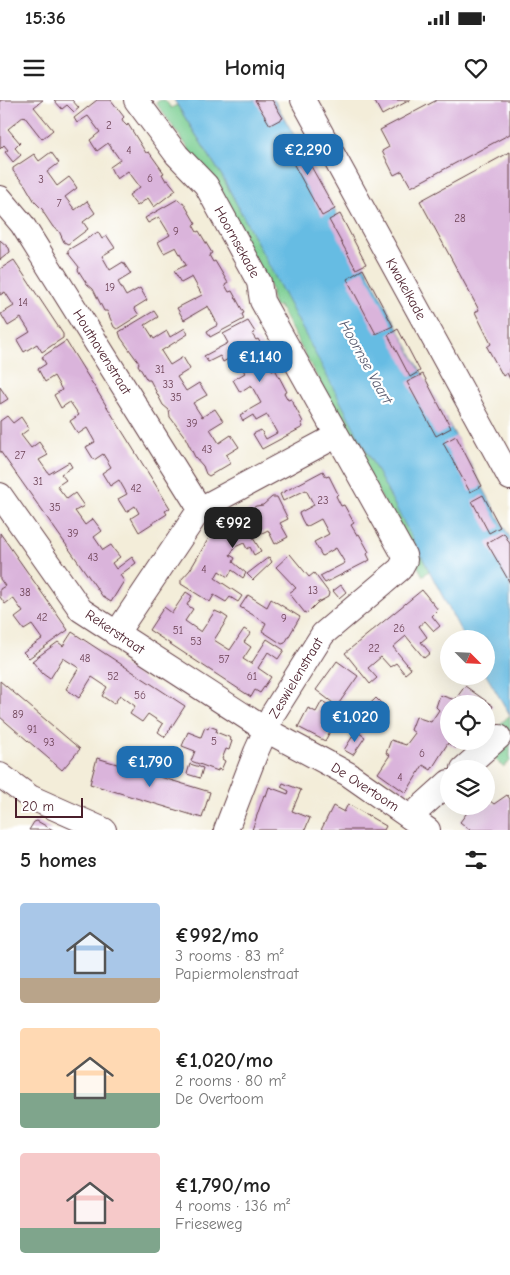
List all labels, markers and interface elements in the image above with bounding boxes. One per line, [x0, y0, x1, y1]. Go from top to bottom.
text: 15:36 [25, 7, 66, 29]
icon: menu [20, 54, 48, 82]
icon: heart [462, 54, 490, 82]
text: Homiq [224, 55, 286, 81]
house number: 2 [106, 119, 112, 132]
pin: €2,290 [267, 134, 349, 176]
text: €2,290 [284, 141, 332, 159]
house number: 4 [126, 144, 132, 157]
house number: 6 [147, 172, 153, 185]
house number: 3 [38, 173, 44, 186]
house number: 7 [56, 197, 62, 210]
street label: Hoornsekade [210, 203, 264, 281]
house number: 28 [454, 212, 466, 225]
house number: 9 [173, 225, 179, 238]
street label: Kwakelkade [382, 255, 430, 323]
house number: 19 [105, 281, 115, 294]
house number: 14 [18, 296, 28, 309]
street label: Houthavenstraat [69, 306, 136, 399]
water label: Hoornse Vaart [336, 317, 397, 408]
pin: €1,140 [219, 340, 301, 383]
text: €1,140 [238, 348, 282, 366]
house number: 31 [155, 363, 165, 376]
house number: 33 [162, 378, 174, 391]
house number: 35 [170, 391, 182, 404]
house number: 39 [186, 417, 198, 430]
house number: 43 [202, 443, 212, 456]
house number: 27 [15, 449, 25, 462]
house number: 31 [33, 475, 43, 488]
house number: 42 [130, 482, 142, 495]
house number: 23 [317, 494, 329, 507]
house number: 35 [49, 501, 61, 514]
pin: €992 [203, 506, 263, 549]
text: €992 [215, 514, 251, 532]
house number: 39 [67, 527, 79, 540]
house number: 43 [88, 551, 98, 564]
house number: 4 [201, 563, 207, 576]
house number: 13 [308, 584, 318, 597]
house number: 38 [19, 586, 31, 599]
street label: Rekerstraat [82, 606, 149, 659]
house number: 42 [36, 611, 48, 624]
house number: 9 [281, 612, 287, 625]
house number: 26 [393, 622, 405, 635]
house number: 51 [173, 624, 183, 637]
north arrow [440, 630, 495, 685]
map controls [440, 630, 495, 815]
street label: Zeswielenstraat [265, 634, 327, 721]
house number: 53 [190, 635, 202, 648]
house number: 22 [368, 642, 380, 655]
house number: 48 [80, 652, 91, 665]
house number: 57 [218, 653, 230, 666]
house number: 52 [107, 670, 119, 683]
house number: 61 [247, 670, 257, 683]
house number: 56 [134, 689, 146, 702]
button: locate [440, 695, 495, 750]
pin: €1,020 [314, 700, 396, 743]
house number: 89 [12, 708, 24, 721]
text: €1,020 [332, 708, 378, 726]
house number: 91 [27, 723, 37, 736]
house number: 5 [211, 735, 217, 748]
house number: 93 [43, 736, 55, 749]
pin: €1,790 [109, 746, 191, 788]
house number: 6 [419, 747, 425, 760]
text: €1,790 [128, 753, 172, 771]
street label: De Overtoom [328, 759, 402, 815]
button: layers [440, 760, 495, 815]
house number: 4 [397, 771, 403, 784]
scale bar [15, 795, 82, 818]
text: 20 m [22, 798, 54, 815]
icon: filters [462, 846, 490, 874]
text: 5 homes [20, 848, 97, 872]
icon: home [60, 923, 120, 983]
text: €992/mo [175, 923, 259, 947]
text: 3 rooms · 83 m² [175, 947, 284, 965]
text: Papiermolenstraat [175, 965, 298, 983]
icon: home [60, 1048, 120, 1108]
text: €1,020/mo [175, 1048, 273, 1072]
text: 2 rooms · 80 m² [175, 1072, 286, 1090]
text: De Overtoom [175, 1090, 264, 1108]
icon: home [60, 1173, 120, 1233]
text: €1,790/mo [175, 1173, 271, 1197]
text: 4 rooms · 136 m² [175, 1197, 290, 1215]
text: Frieseweg [175, 1215, 243, 1233]

